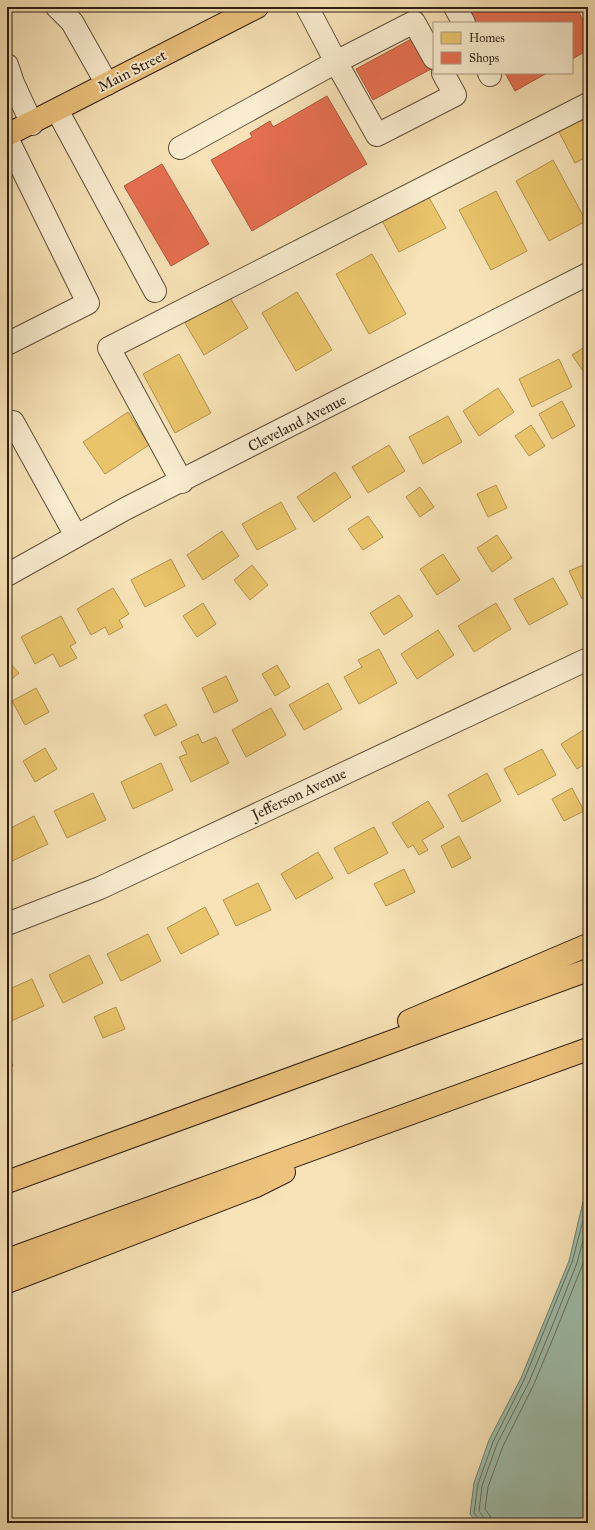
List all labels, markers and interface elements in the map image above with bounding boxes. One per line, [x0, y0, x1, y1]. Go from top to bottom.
legend [433, 22, 573, 74]
text: Homes [469, 31, 505, 45]
street label: Main Street [95, 46, 170, 96]
text: Shops [469, 51, 499, 65]
street label: Cleveland Avenue [245, 390, 349, 456]
street label: Jefferson Avenue [247, 764, 350, 826]

